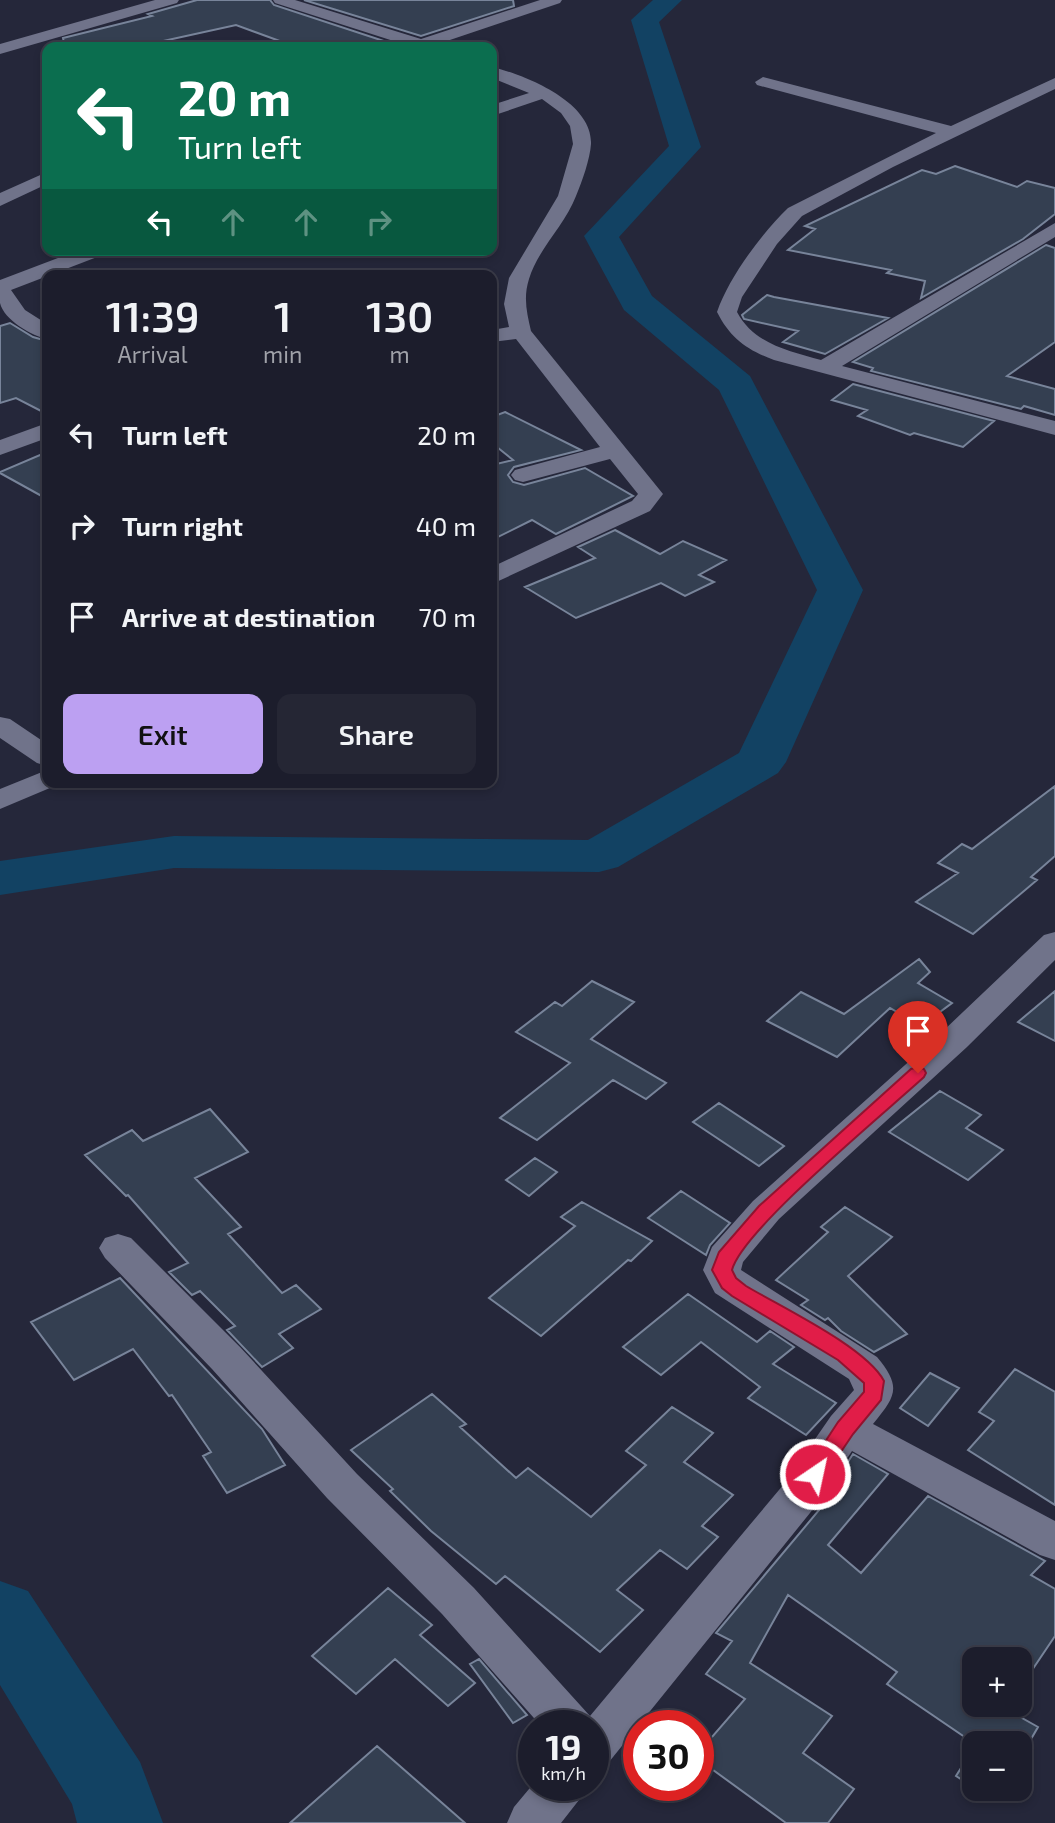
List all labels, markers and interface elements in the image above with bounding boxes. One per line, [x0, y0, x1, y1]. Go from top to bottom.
text: 20 m [178, 67, 291, 126]
icon: left [63, 70, 154, 161]
text: Turn left [178, 127, 302, 165]
icon: left [141, 203, 179, 241]
icon: ahead [214, 203, 252, 241]
icon: ahead [287, 203, 325, 241]
icon: right [360, 203, 398, 241]
text: 11:39 [106, 290, 199, 340]
text: 1 [274, 290, 291, 340]
text: 130 [366, 290, 433, 340]
text: Arrival [118, 340, 188, 368]
text: min [263, 340, 302, 368]
text: m [390, 340, 410, 368]
icon: left [63, 416, 101, 454]
text: Turn left [122, 419, 228, 450]
text: 20 m [417, 419, 476, 450]
icon: right [63, 507, 101, 545]
text: Turn right [122, 510, 243, 541]
text: 40 m [416, 510, 476, 541]
icon: arrive [63, 598, 101, 636]
text: Arrive at destination [122, 601, 375, 632]
text: 70 m [418, 601, 476, 632]
button: Exit [63, 694, 263, 774]
button: Share [277, 694, 476, 774]
pin [888, 1001, 948, 1073]
icon: arrive [899, 1012, 937, 1050]
position arrow [778, 1437, 852, 1511]
map controls [962, 1647, 1032, 1801]
button: + [962, 1647, 1032, 1717]
speed limit sign: 30 [623, 1710, 714, 1801]
text: 19 [546, 1725, 581, 1767]
button: − [962, 1731, 1032, 1801]
text: km/h [541, 1762, 586, 1784]

